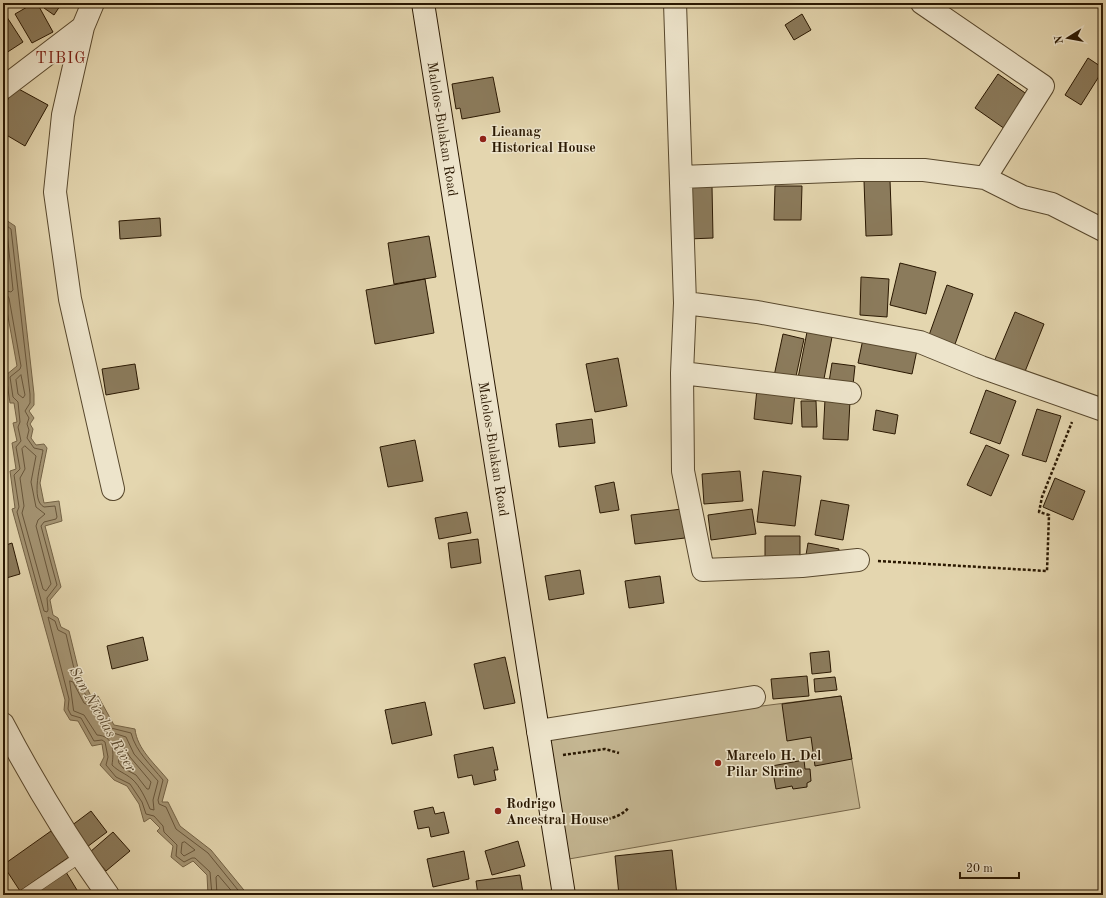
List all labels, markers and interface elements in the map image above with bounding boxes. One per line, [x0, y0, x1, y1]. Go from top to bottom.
north arrow [1048, 18, 1088, 58]
text: N [1053, 34, 1066, 45]
district label: TIBIG [35, 51, 87, 67]
street label: Malolos-Bulakan Road [424, 61, 460, 197]
place label: Lieanag Historical House [491, 125, 596, 155]
marker: Lieanag Historical House [478, 134, 488, 144]
street label: Malolos-Bulakan Road [475, 381, 511, 517]
water label: San Nicolas River [66, 665, 138, 775]
place label: Marcelo H. Del Pilar Shrine [726, 749, 821, 779]
marker: Marcelo H. Del Pilar Shrine [713, 758, 723, 768]
place label: Rodrigo Ancestral House [506, 797, 609, 827]
marker: Rodrigo Ancestral House [493, 806, 503, 816]
scale bar [960, 854, 1019, 880]
text: 20 m [966, 863, 993, 875]

